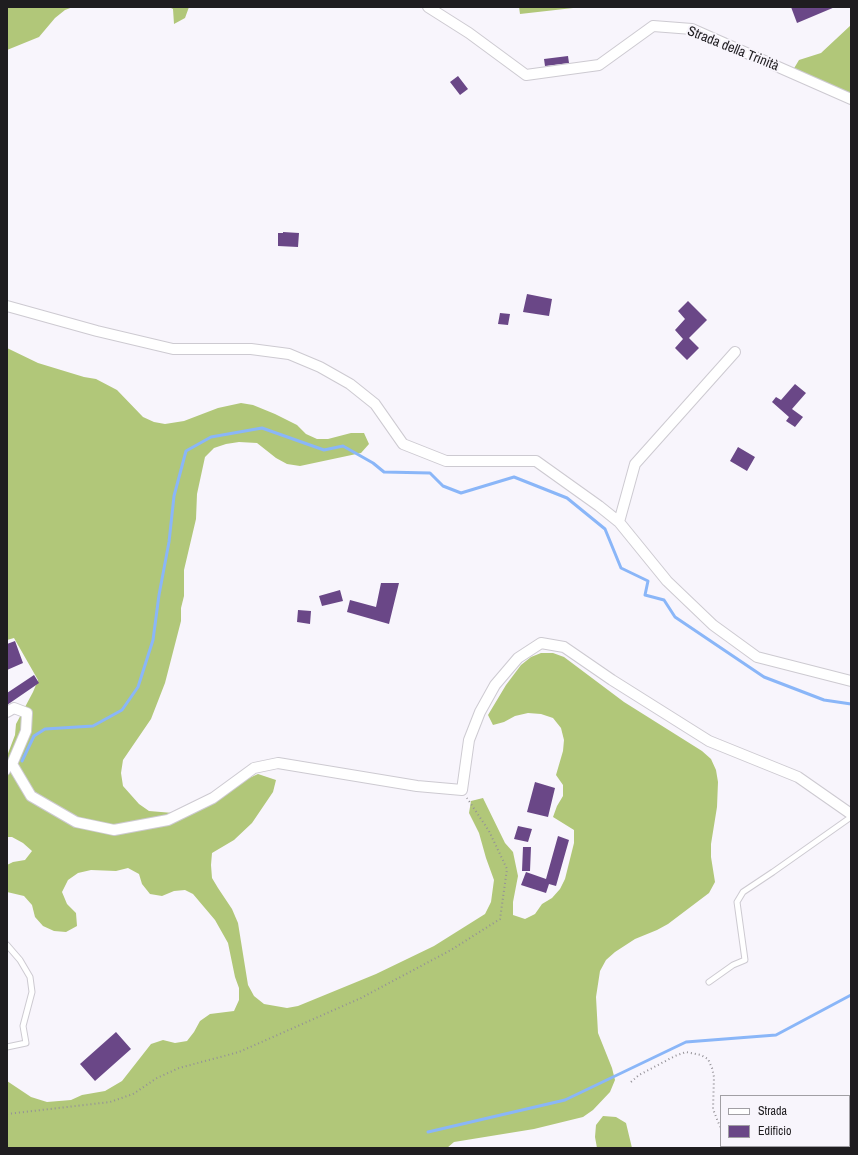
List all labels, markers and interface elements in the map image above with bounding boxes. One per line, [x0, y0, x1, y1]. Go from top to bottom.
street label: Strada della Trinità [685, 23, 781, 75]
legend [720, 1095, 850, 1147]
text: Strada [758, 1103, 787, 1119]
text: Edificio [758, 1123, 791, 1139]

